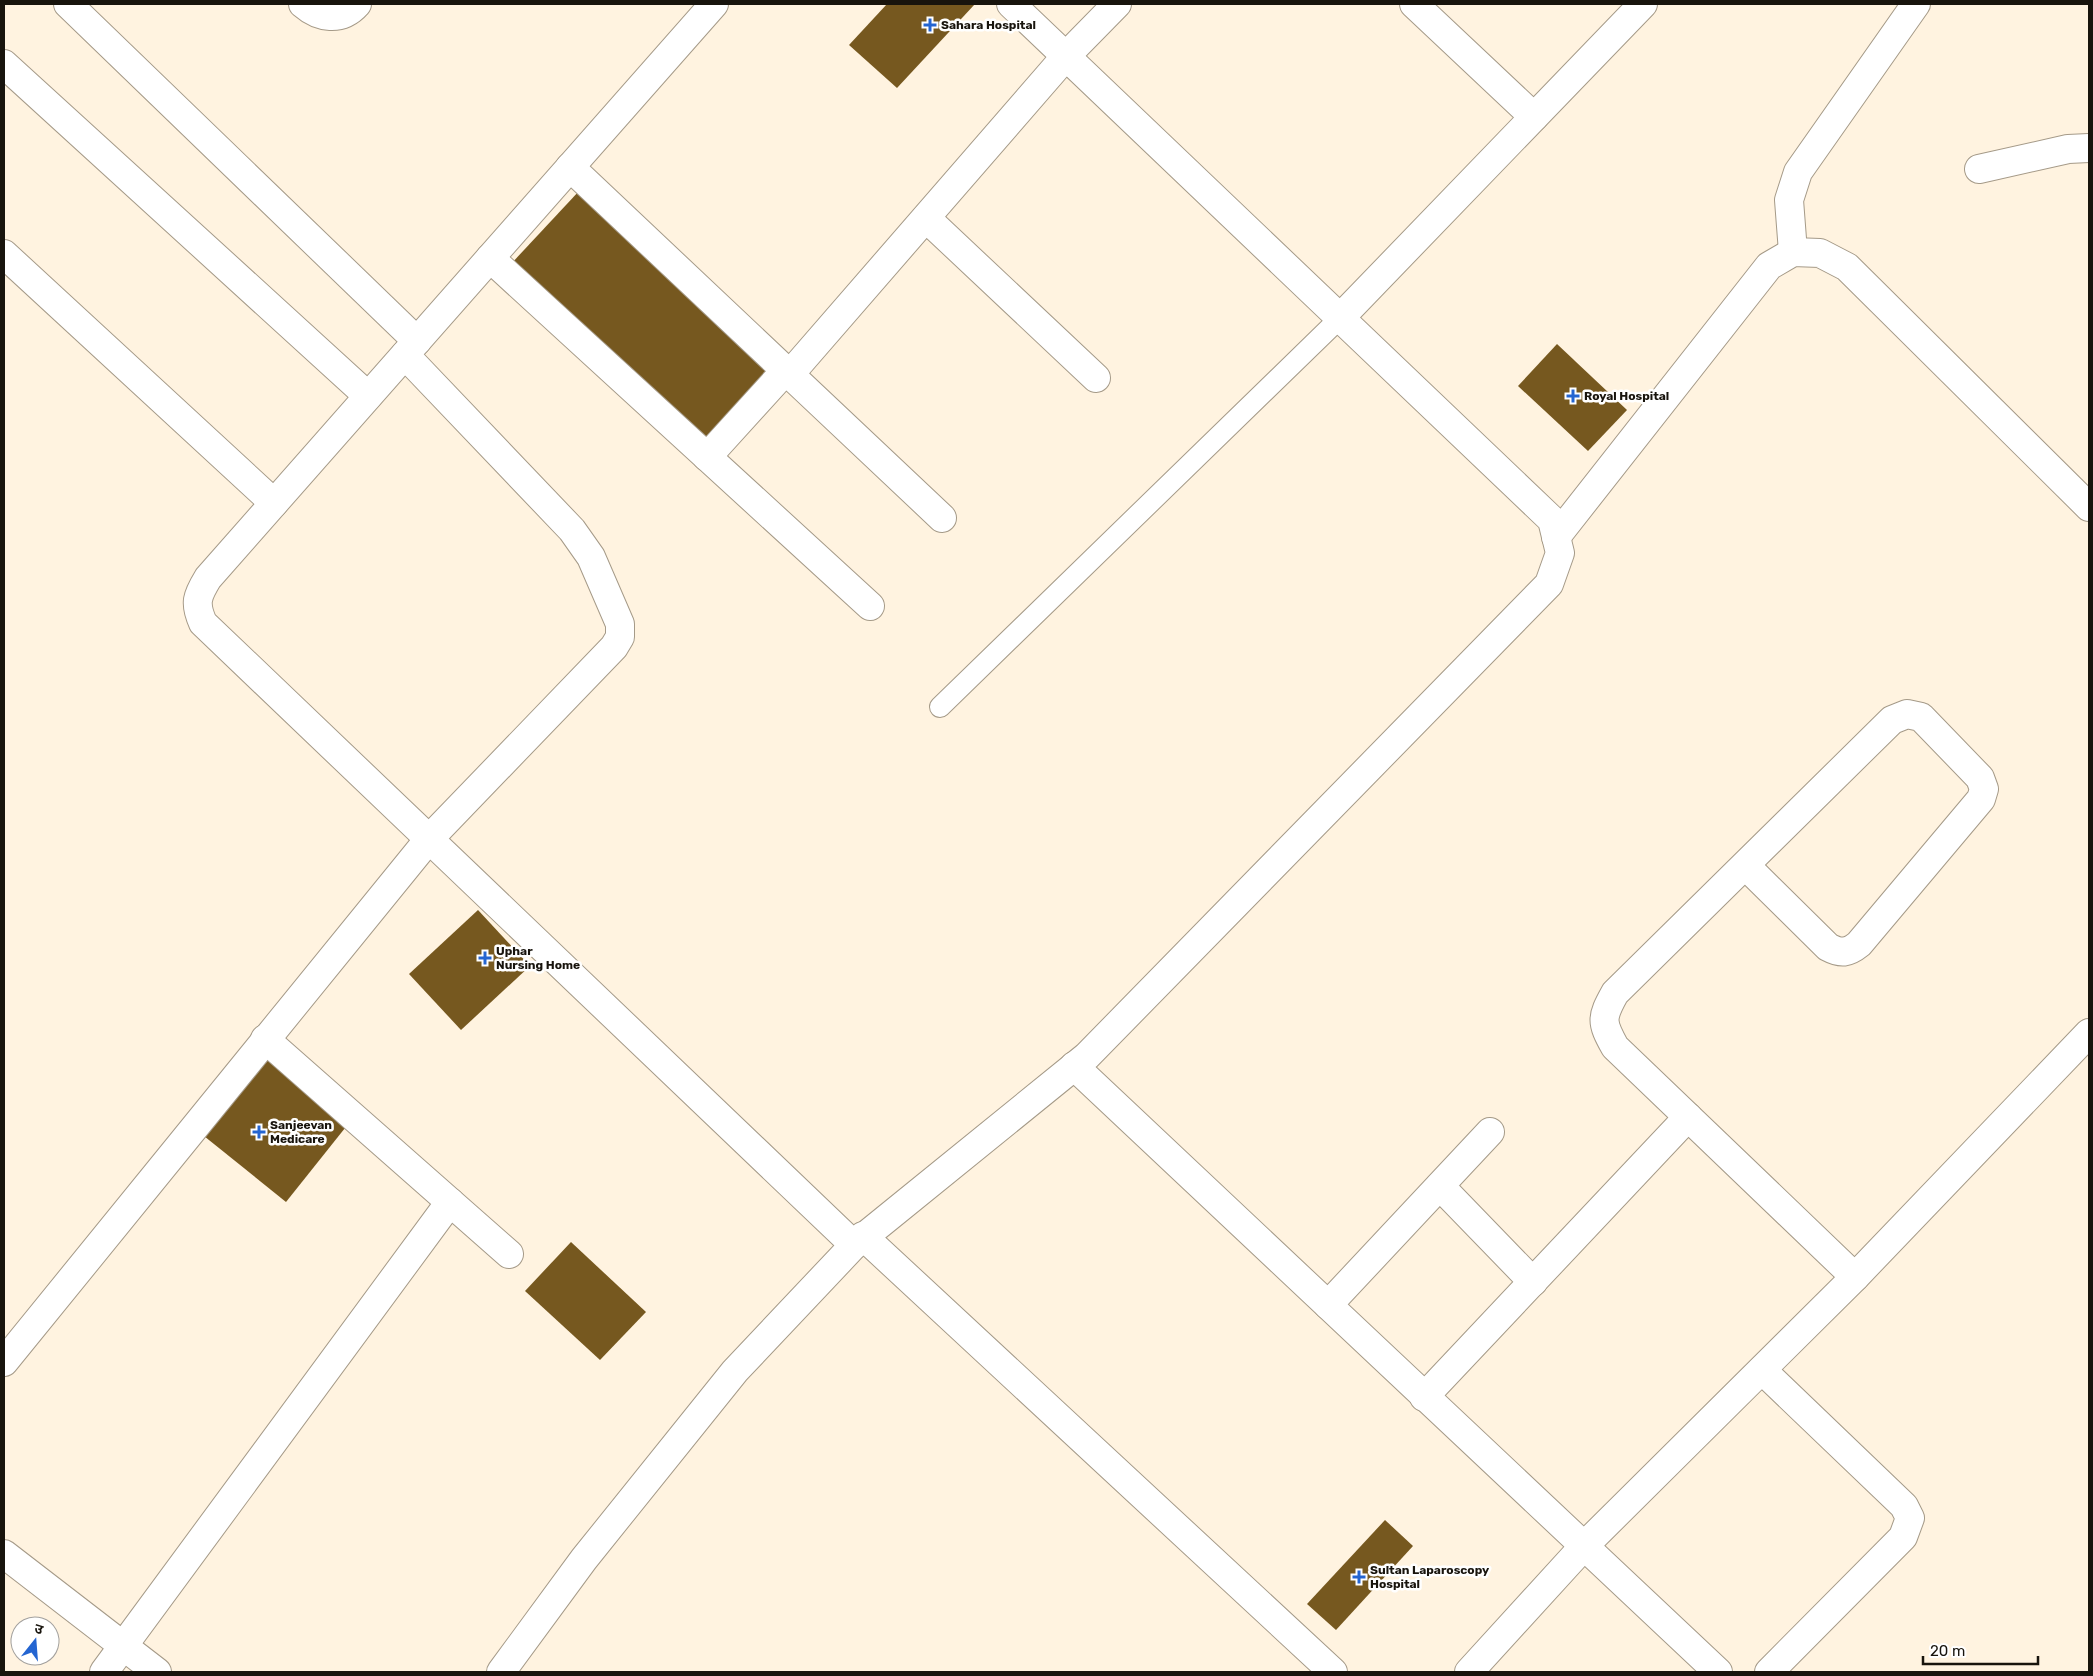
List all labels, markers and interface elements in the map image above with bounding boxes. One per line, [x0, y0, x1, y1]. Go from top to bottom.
marker: Sahara Hospital [923, 18, 937, 32]
place label: Sahara Hospital [941, 18, 1036, 32]
marker: Royal Hospital [1566, 389, 1580, 403]
place label: Royal Hospital [1584, 389, 1669, 403]
place label: Uphar Nursing Home [496, 944, 580, 972]
marker: Uphar Nursing Home [478, 951, 492, 965]
place label: Sanjeevan Medicare [270, 1118, 332, 1146]
marker: Sanjeevan Medicare [252, 1125, 266, 1139]
place label: Sultan Laparoscopy Hospital [1370, 1563, 1489, 1591]
marker: Sultan Laparoscopy Hospital [1352, 1570, 1366, 1584]
north arrow [10, 1616, 60, 1666]
text: उ [32, 1620, 46, 1639]
scale bar [1923, 1634, 2038, 1666]
text: 20 m [1930, 1642, 1965, 1660]

